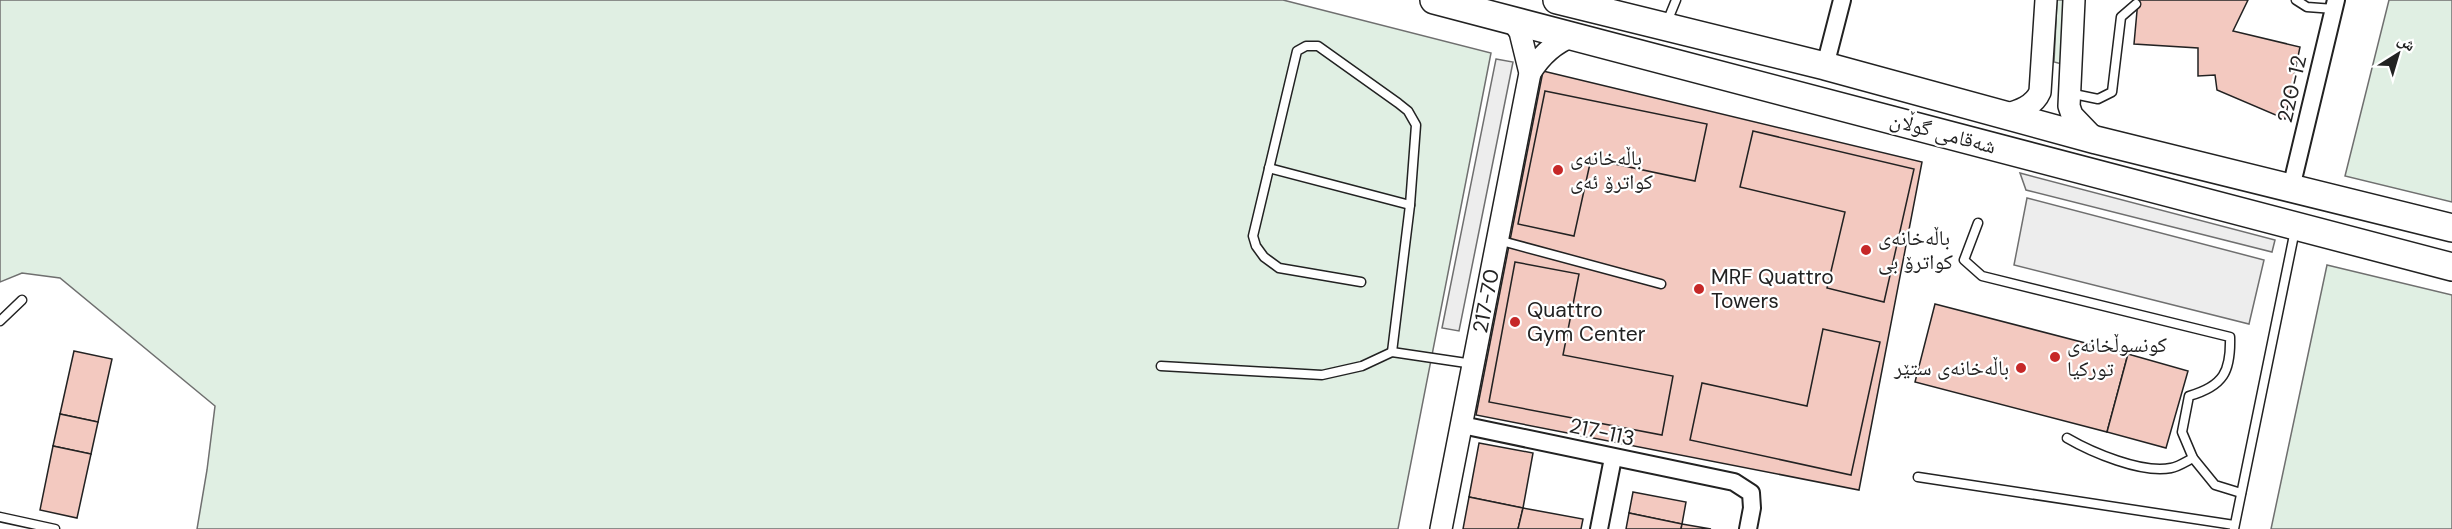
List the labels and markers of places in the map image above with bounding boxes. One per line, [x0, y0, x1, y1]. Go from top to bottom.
place label: باڵەخانەی کواترۆ ئەی [1570, 144, 1653, 196]
marker: باڵەخانەی کواترۆ ئەی [1551, 163, 1565, 177]
place label: باڵەخانەی کواترۆ بی [1878, 224, 1953, 276]
marker: باڵەخانەی کواترۆ بی [1859, 243, 1873, 257]
place label: MRF Quattro Towers [1711, 263, 1834, 315]
marker: MRF Quattro Towers [1692, 282, 1706, 296]
place label: Quattro Gym Center [1527, 296, 1646, 348]
marker: Quattro Gym Center [1508, 315, 1522, 329]
place label: کونسوڵخانەی تورکیا [2067, 331, 2167, 383]
marker: کونسوڵخانەی تورکیا [2048, 350, 2062, 364]
place label: باڵەخانەی ستێر [1893, 354, 2009, 382]
marker: باڵەخانەی ستێر [2014, 361, 2028, 375]

